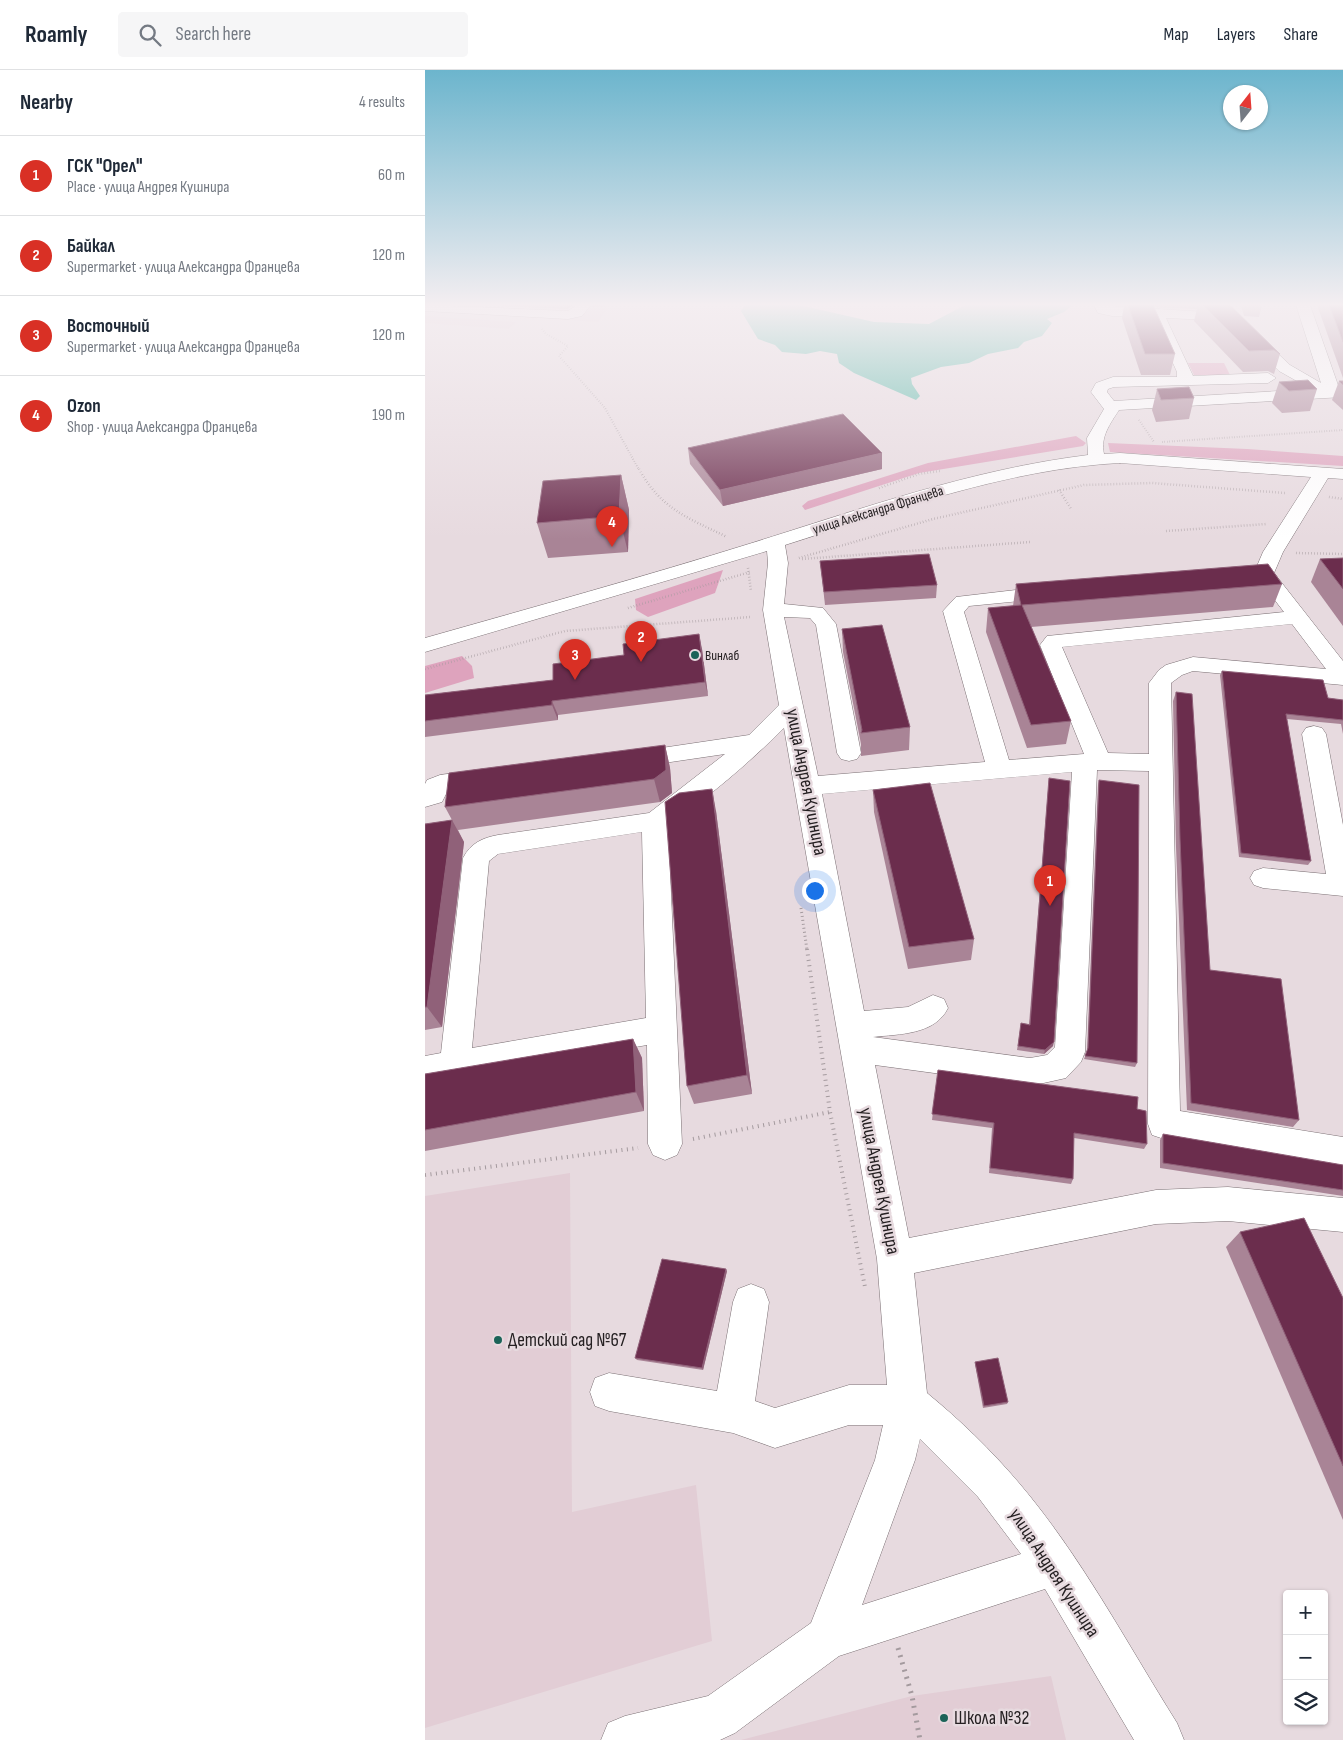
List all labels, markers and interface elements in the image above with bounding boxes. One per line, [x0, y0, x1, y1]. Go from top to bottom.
search box [118, 12, 468, 57]
text: Roamly [25, 20, 88, 49]
icon: search [136, 21, 164, 49]
text: Search here [176, 23, 251, 46]
text: Map [1164, 24, 1189, 45]
text: Layers [1217, 24, 1256, 45]
text: Share [1284, 24, 1318, 45]
north arrow [1223, 85, 1268, 130]
text: Nearby [20, 90, 73, 115]
text: 4 results [359, 93, 405, 112]
text: ГСК "Орел" [67, 155, 143, 178]
text: 1 [33, 166, 39, 185]
text: 60 m [378, 166, 405, 185]
text: Place · улица Андрея Кушнира [67, 178, 229, 197]
text: Байкал [67, 235, 115, 258]
text: 2 [32, 246, 40, 265]
text: 120 m [373, 246, 405, 265]
text: Supermarket · улица Александра Францева [67, 258, 300, 277]
text: Восточный [67, 315, 150, 338]
text: 3 [32, 326, 40, 345]
text: 120 m [373, 326, 405, 345]
text: Supermarket · улица Александра Францева [67, 338, 300, 357]
text: Ozon [67, 395, 101, 418]
text: 4 [32, 406, 40, 425]
text: 190 m [372, 406, 405, 425]
text: Shop · улица Александра Францева [67, 418, 257, 437]
street label: улица Александра Францева [811, 482, 945, 538]
pin: 4 [596, 506, 628, 547]
pin: 2 [625, 621, 657, 662]
pin: 3 [559, 639, 591, 680]
place label: Винлаб [705, 647, 739, 664]
marker: Винлаб [689, 649, 701, 661]
street label: улица Андрея Кушнира [780, 707, 832, 857]
pin: 1 [1034, 865, 1066, 906]
your location [802, 878, 828, 904]
street label: улица Андрея Кушнира [853, 1106, 905, 1256]
place label: Детский сад №67 [508, 1329, 627, 1352]
marker: Детский сад №67 [492, 1334, 504, 1346]
street label: улица Андрея Кушнира [1004, 1504, 1104, 1642]
map controls [1283, 1590, 1328, 1725]
button: + [1283, 1590, 1328, 1635]
button: − [1283, 1635, 1328, 1680]
button: layers [1283, 1680, 1328, 1725]
place label: Школа №32 [954, 1707, 1029, 1730]
marker: Школа №32 [938, 1712, 950, 1724]

